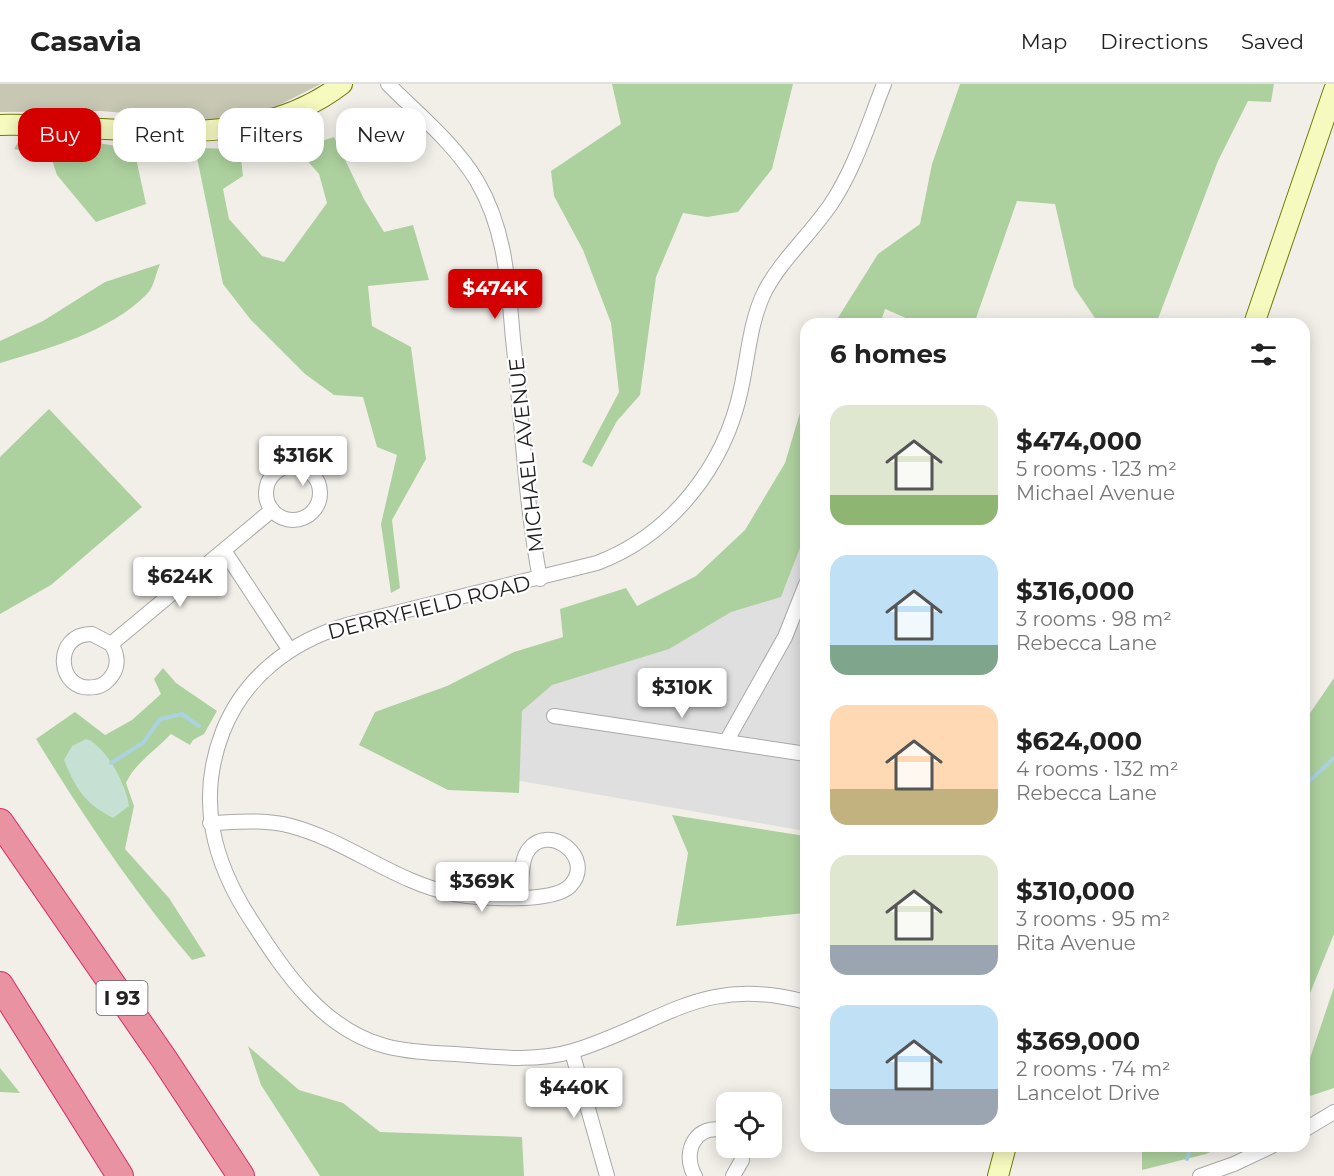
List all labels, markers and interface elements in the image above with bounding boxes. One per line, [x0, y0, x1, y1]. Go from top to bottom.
text: Casavia [30, 24, 142, 58]
text: Map [1021, 29, 1067, 54]
text: Directions [1100, 29, 1208, 54]
text: Saved [1241, 29, 1304, 54]
chip: Buy [18, 108, 101, 162]
chip: Rent [113, 108, 206, 162]
chip: Filters [218, 108, 324, 162]
chip: New [336, 108, 426, 162]
pin: $474K [453, 269, 537, 320]
text: $474K [462, 276, 528, 300]
text: 6 homes [830, 338, 947, 370]
icon: filters [1247, 338, 1280, 371]
street label: MICHAEL AVENUE [503, 356, 549, 554]
text: $474,000 [1016, 425, 1142, 457]
icon: home [878, 429, 950, 501]
pin: $316K [261, 436, 345, 487]
text: $316K [273, 443, 333, 467]
text: 5 rooms · 123 m² [1016, 457, 1177, 481]
text: Michael Avenue [1016, 481, 1175, 505]
pin: $624K [138, 557, 222, 608]
text: $624K [147, 564, 213, 588]
street label: DERRYFIELD ROAD [325, 570, 533, 644]
text: $316,000 [1016, 575, 1134, 607]
icon: home [878, 579, 950, 651]
text: 3 rooms · 98 m² [1016, 607, 1172, 631]
text: Rebecca Lane [1016, 631, 1157, 655]
pin: $310K [640, 668, 724, 719]
text: $310K [652, 675, 712, 699]
text: $624,000 [1016, 725, 1142, 757]
icon: home [878, 729, 950, 801]
text: 4 rooms · 132 m² [1016, 757, 1179, 781]
text: Rebecca Lane [1016, 781, 1157, 805]
pin: $369K [440, 862, 524, 913]
text: $369K [450, 869, 514, 893]
text: $310,000 [1016, 875, 1135, 907]
icon: home [878, 879, 950, 951]
text: 3 rooms · 95 m² [1016, 907, 1170, 931]
text: Rita Avenue [1016, 931, 1136, 955]
road number: I 93 [96, 981, 148, 1015]
text: $369,000 [1016, 1025, 1140, 1057]
icon: home [878, 1029, 950, 1101]
text: 2 rooms · 74 m² [1016, 1057, 1171, 1081]
pin: $440K [532, 1068, 616, 1119]
text: $440K [540, 1075, 608, 1099]
text: Lancelot Drive [1016, 1081, 1160, 1105]
map controls [716, 1092, 782, 1158]
button: locate [716, 1092, 782, 1158]

